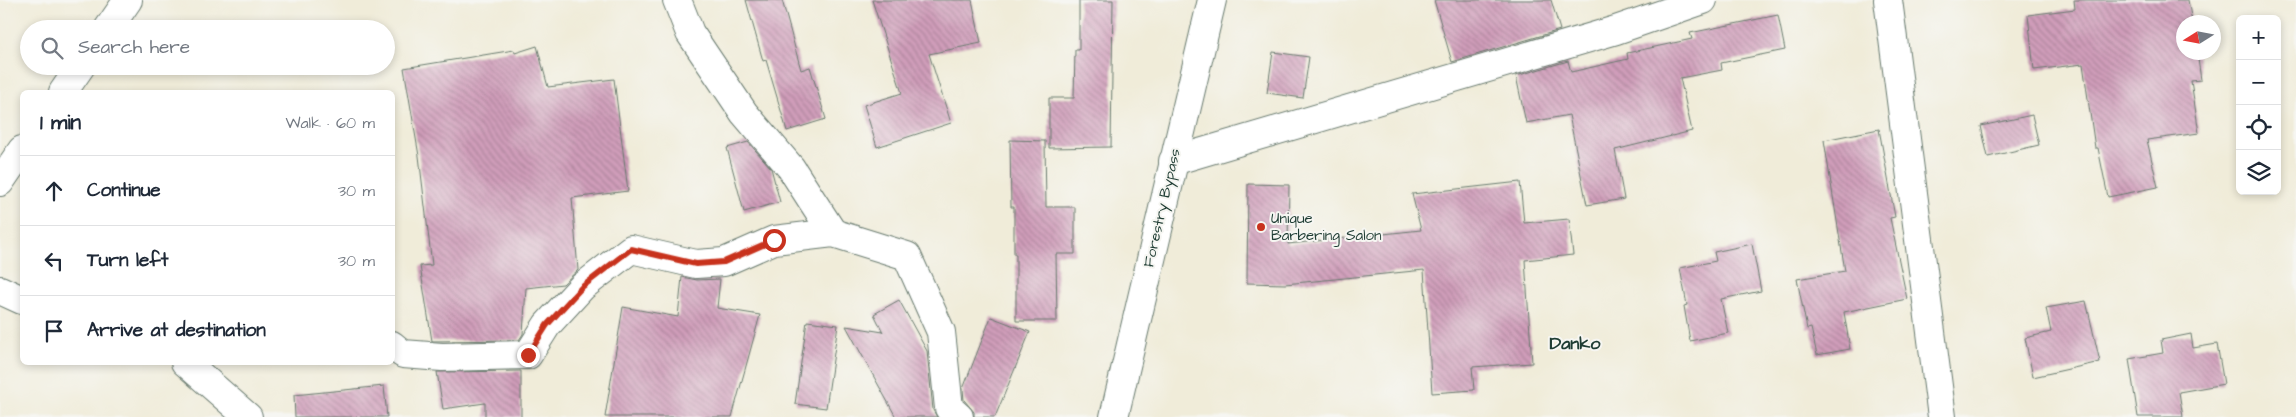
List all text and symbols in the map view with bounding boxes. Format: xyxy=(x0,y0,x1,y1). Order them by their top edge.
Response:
north arrow xyxy=(2176,15,2221,60)
map controls xyxy=(2236,15,2281,195)
button: + xyxy=(2236,15,2281,60)
search box xyxy=(20,20,395,75)
icon: search xyxy=(38,34,66,62)
text: Search here xyxy=(78,34,190,61)
button: − xyxy=(2236,60,2281,105)
button: locate xyxy=(2236,105,2281,150)
text: 1 min xyxy=(40,108,81,137)
text: Walk · 60 m xyxy=(285,112,375,134)
street label: Forestry Bypass xyxy=(1138,146,1187,270)
button: layers xyxy=(2236,150,2281,195)
icon: ahead xyxy=(40,177,68,205)
text: Continue xyxy=(87,177,161,204)
text: 30 m xyxy=(338,180,375,202)
place label: Unique Barbering Salon xyxy=(1271,208,1382,247)
marker: Unique Barbering Salon xyxy=(1255,221,1267,233)
route start xyxy=(763,229,786,252)
icon: left xyxy=(40,247,68,275)
text: Turn left xyxy=(87,247,168,274)
text: 30 m xyxy=(338,250,375,272)
icon: arrive xyxy=(40,317,68,345)
text: Arrive at destination xyxy=(87,317,266,344)
district label: Danko xyxy=(1549,331,1601,356)
route end xyxy=(517,344,540,367)

